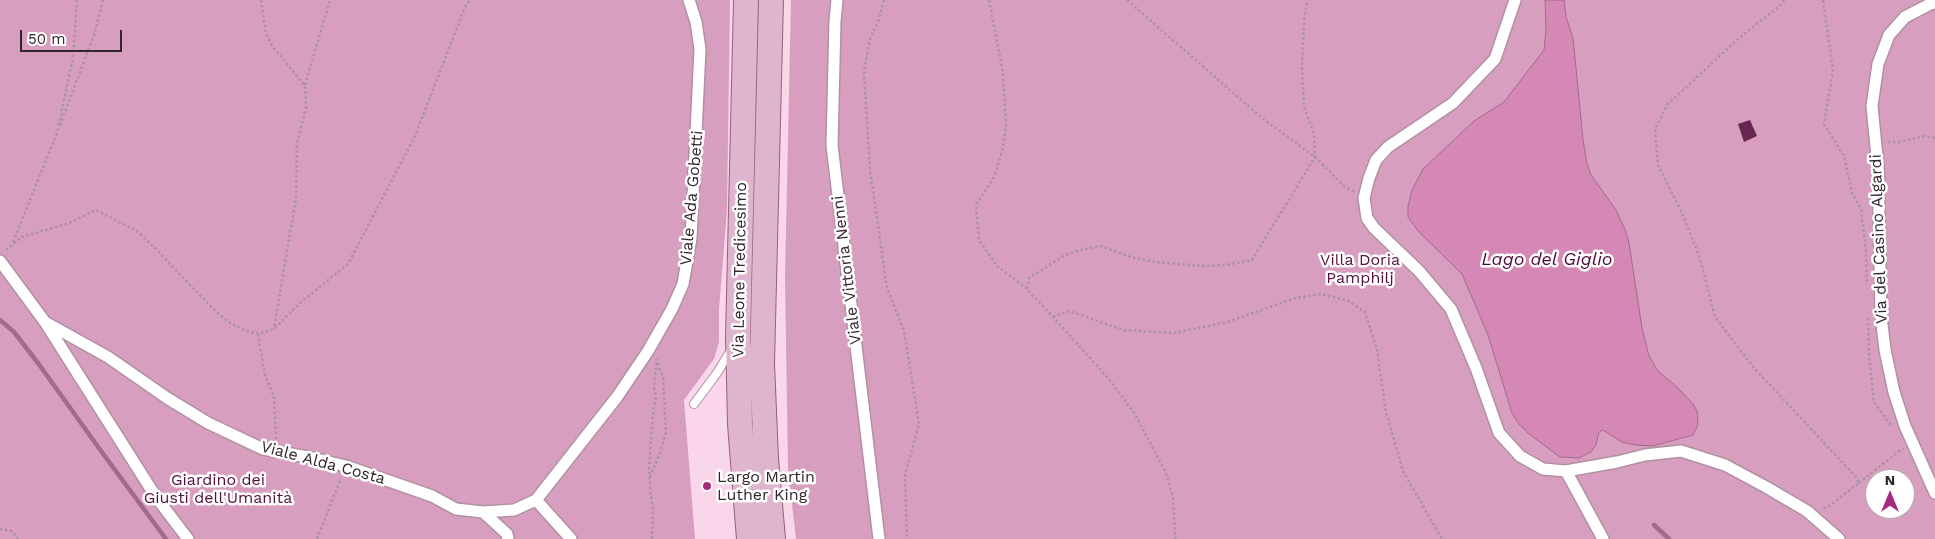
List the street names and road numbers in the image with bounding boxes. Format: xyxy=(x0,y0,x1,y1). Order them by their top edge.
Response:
street label: Viale Ada Gobetti xyxy=(677,130,707,266)
street label: Via del Casino Algardi xyxy=(1866,154,1892,324)
street label: Via Leone Tredicesimo xyxy=(729,182,751,358)
street label: Viale Vittoria Nenni xyxy=(828,194,866,346)
street label: Viale Alda Costa xyxy=(259,437,387,489)

